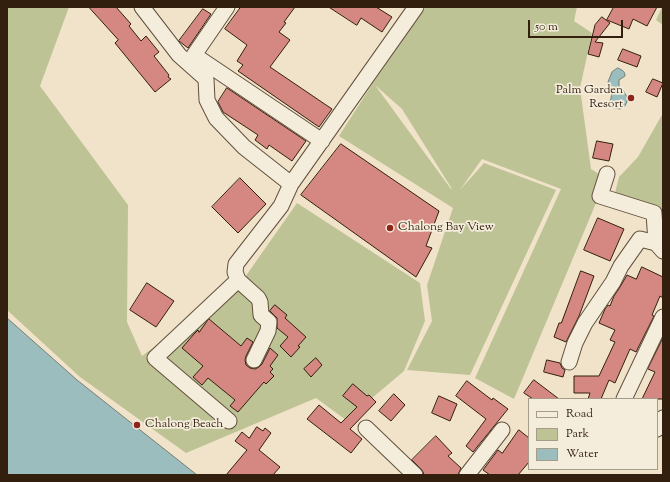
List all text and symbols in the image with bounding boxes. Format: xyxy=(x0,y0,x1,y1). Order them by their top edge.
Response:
scale bar xyxy=(530,12,625,38)
text: 50 m xyxy=(535,18,558,36)
place label: Palm Garden Resort xyxy=(556,84,623,112)
marker: Palm Garden Resort xyxy=(626,93,636,103)
place label: Chalong Bay View xyxy=(398,221,494,235)
marker: Chalong Bay View xyxy=(385,223,395,233)
legend xyxy=(528,398,658,470)
text: Road xyxy=(566,405,593,423)
place label: Chalong Beach xyxy=(145,418,223,432)
marker: Chalong Beach xyxy=(132,420,142,430)
text: Park xyxy=(566,425,589,443)
text: Water xyxy=(566,445,598,463)

